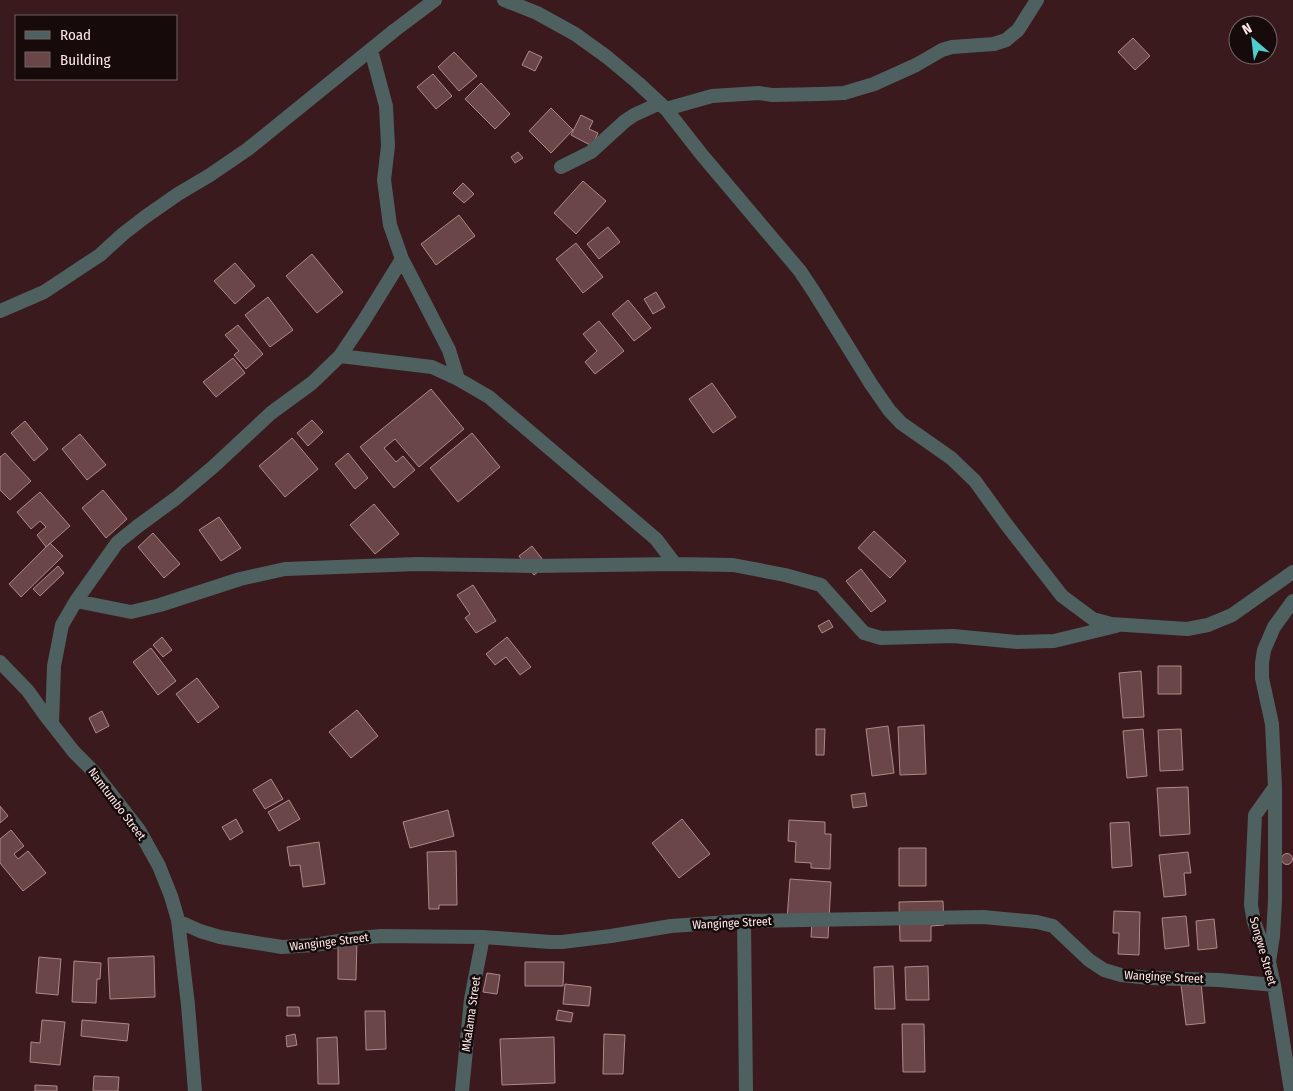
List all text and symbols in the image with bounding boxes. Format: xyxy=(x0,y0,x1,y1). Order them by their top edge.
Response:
legend xyxy=(15,15,178,80)
north arrow xyxy=(1228,15,1278,65)
text: N xyxy=(1239,19,1255,38)
text: Road xyxy=(60,26,91,44)
text: Building xyxy=(60,51,111,69)
street label: Namtumbo Street xyxy=(85,765,149,843)
street label: Wanginge Street xyxy=(692,914,772,932)
street label: Songwe Street xyxy=(1247,915,1279,987)
street label: Wanginge Street xyxy=(289,930,369,954)
street label: Wanginge Street xyxy=(1124,968,1204,986)
street label: Mkalama Street xyxy=(459,975,483,1053)

